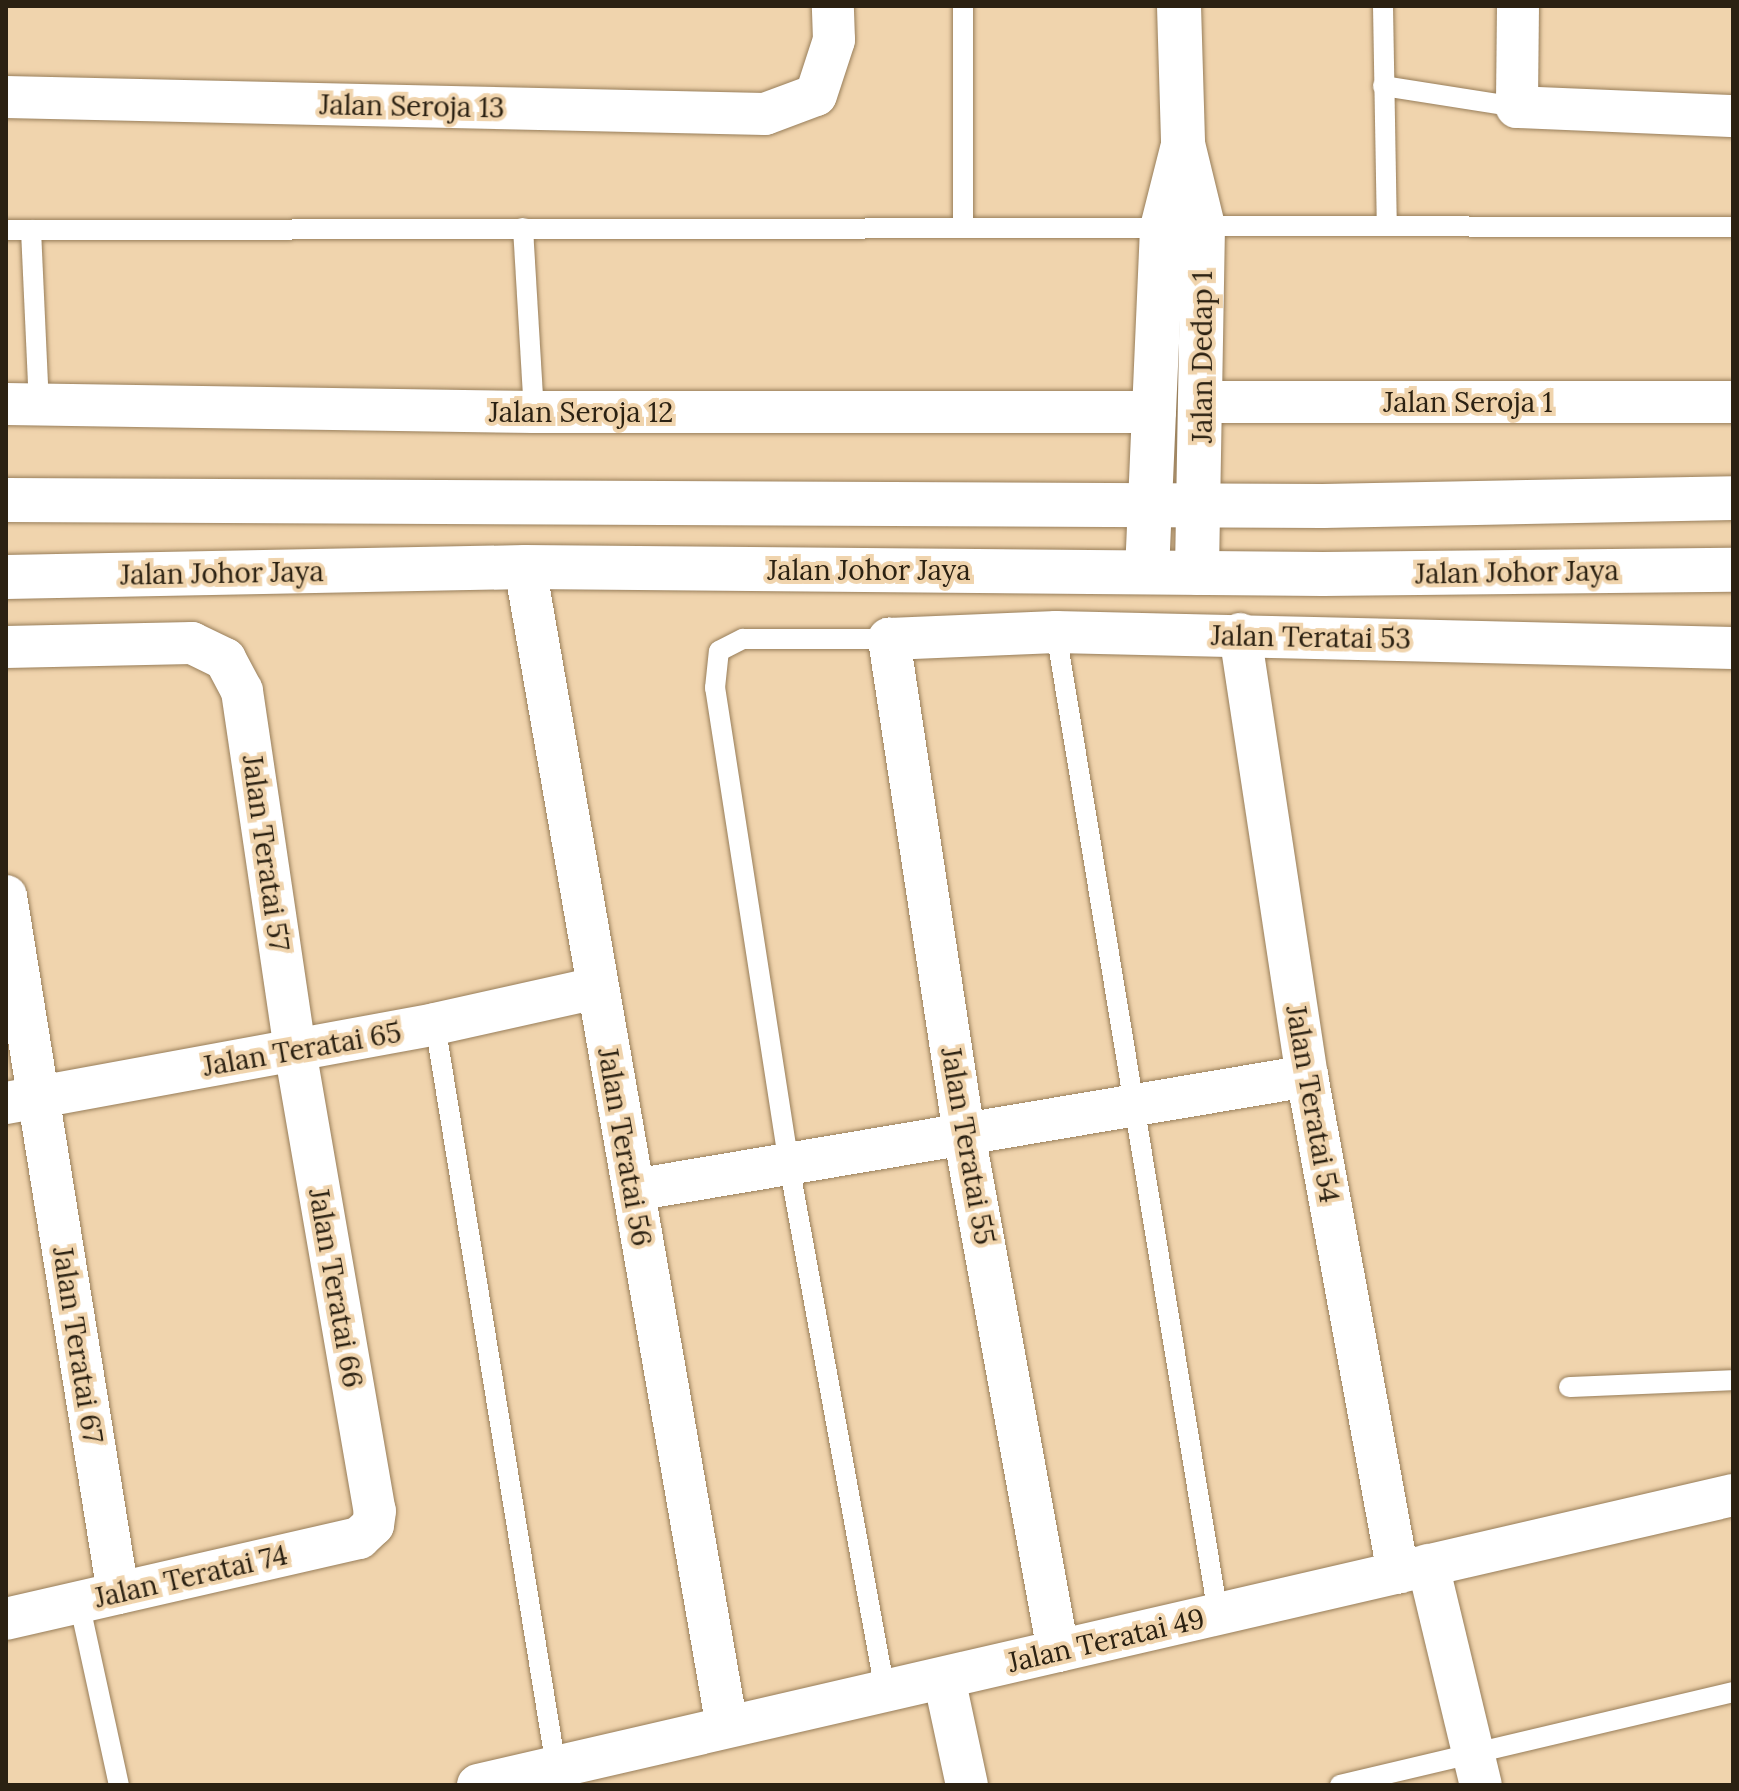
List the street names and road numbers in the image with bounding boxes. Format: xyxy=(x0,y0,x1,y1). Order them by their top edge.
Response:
street label: Jalan Seroja 13 xyxy=(319,88,505,124)
street label: Jalan Dedap 1 xyxy=(1185,271,1219,443)
street label: Jalan Seroja 1 xyxy=(1383,385,1553,419)
street label: Jalan Seroja 12 xyxy=(489,395,673,429)
street label: Jalan Johor Jaya xyxy=(767,553,971,587)
street label: Jalan Johor Jaya xyxy=(1415,553,1619,591)
street label: Jalan Johor Jaya xyxy=(120,554,324,592)
street label: Jalan Teratai 53 xyxy=(1211,618,1411,656)
street label: Jalan Teratai 57 xyxy=(236,753,296,953)
street label: Jalan Teratai 54 xyxy=(1279,1003,1347,1205)
street label: Jalan Teratai 65 xyxy=(200,1015,404,1083)
street label: Jalan Teratai 56 xyxy=(591,1045,659,1249)
street label: Jalan Teratai 55 xyxy=(934,1045,1002,1247)
street label: Jalan Teratai 66 xyxy=(302,1186,370,1390)
street label: Jalan Teratai 67 xyxy=(46,1244,110,1446)
street label: Jalan Teratai 74 xyxy=(91,1537,291,1615)
street label: Jalan Teratai 49 xyxy=(1004,1601,1208,1679)

